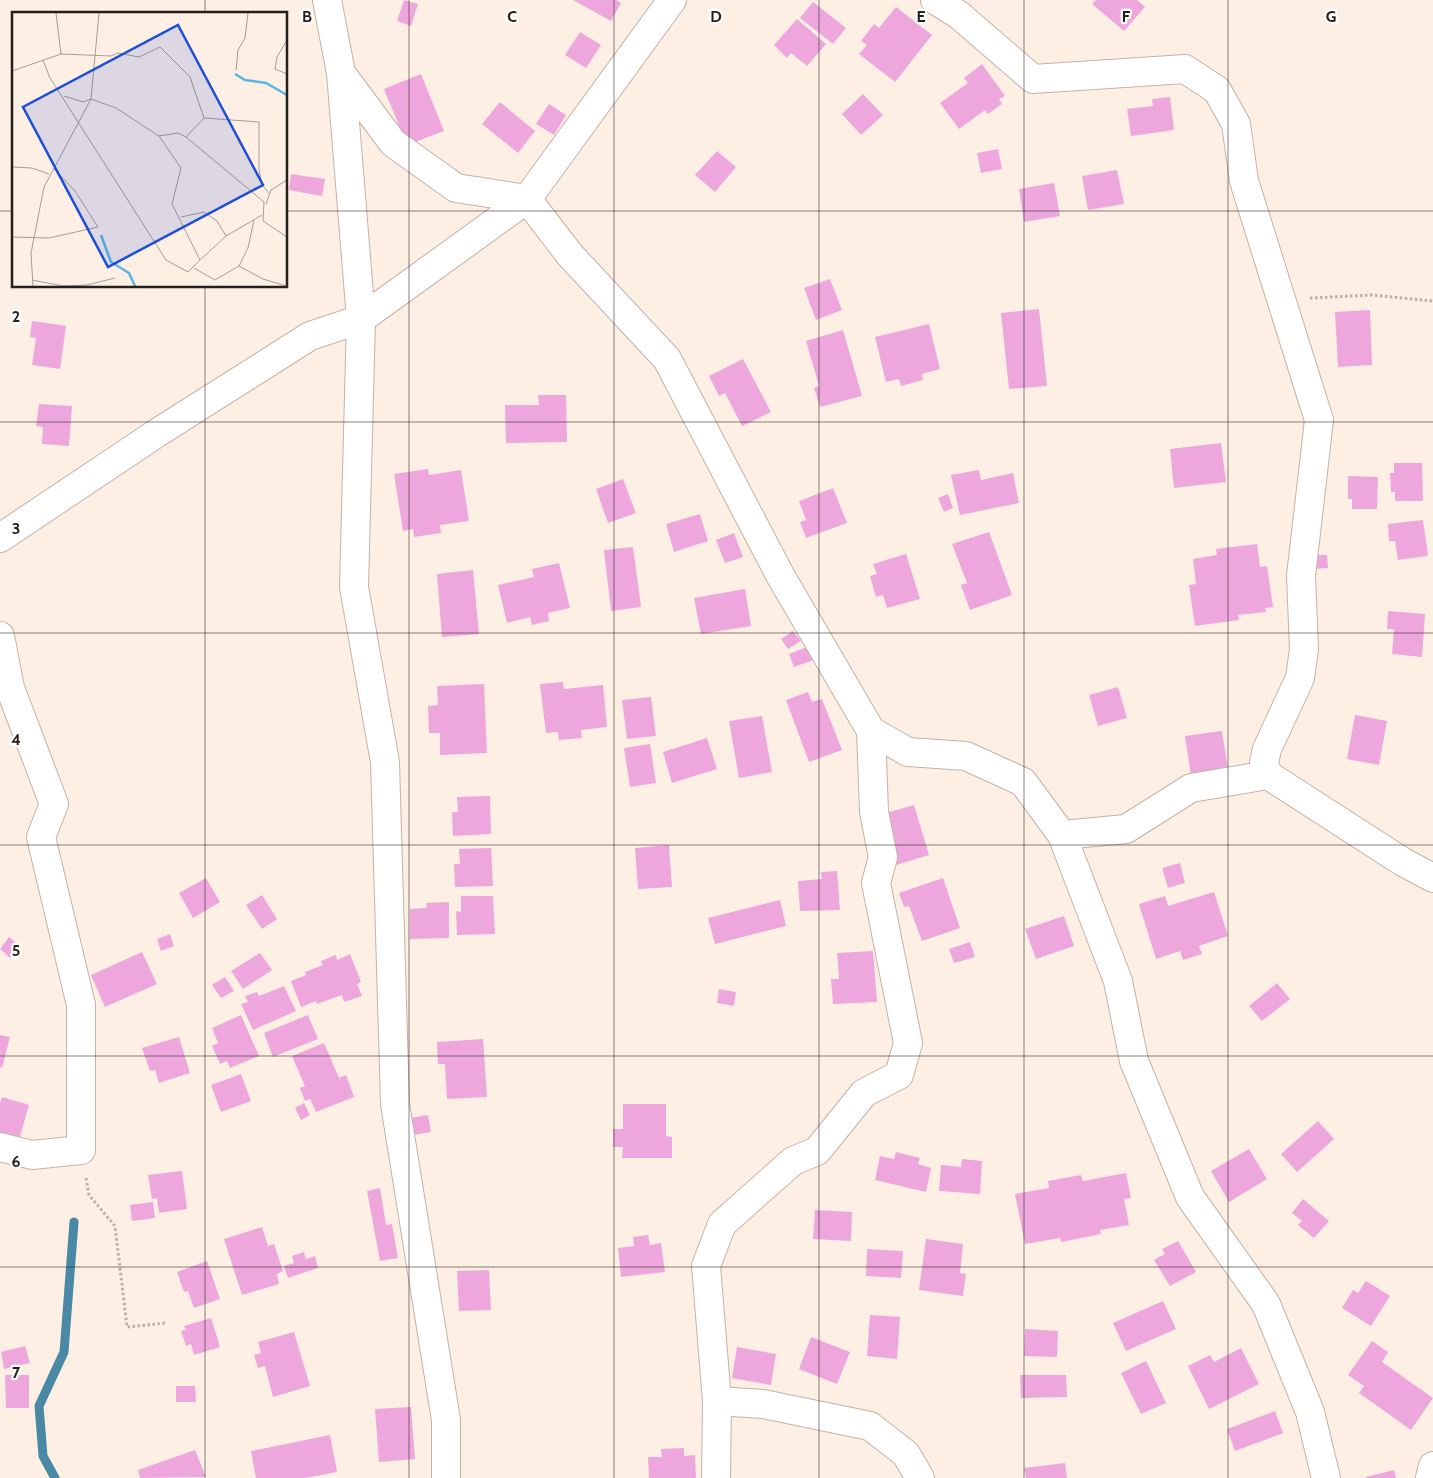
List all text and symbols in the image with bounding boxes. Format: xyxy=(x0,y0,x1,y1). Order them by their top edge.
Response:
text: B xyxy=(302,7,312,26)
text: C xyxy=(507,7,517,26)
text: D xyxy=(710,7,722,26)
text: E xyxy=(916,7,926,26)
text: F xyxy=(1122,7,1131,26)
text: G xyxy=(1326,7,1336,26)
inset map xyxy=(12,12,288,288)
text: 2 xyxy=(12,307,20,326)
text: 3 xyxy=(12,519,20,538)
text: 4 xyxy=(11,730,21,749)
text: 5 xyxy=(12,941,20,960)
text: 6 xyxy=(12,1152,21,1171)
text: 7 xyxy=(12,1363,21,1382)

